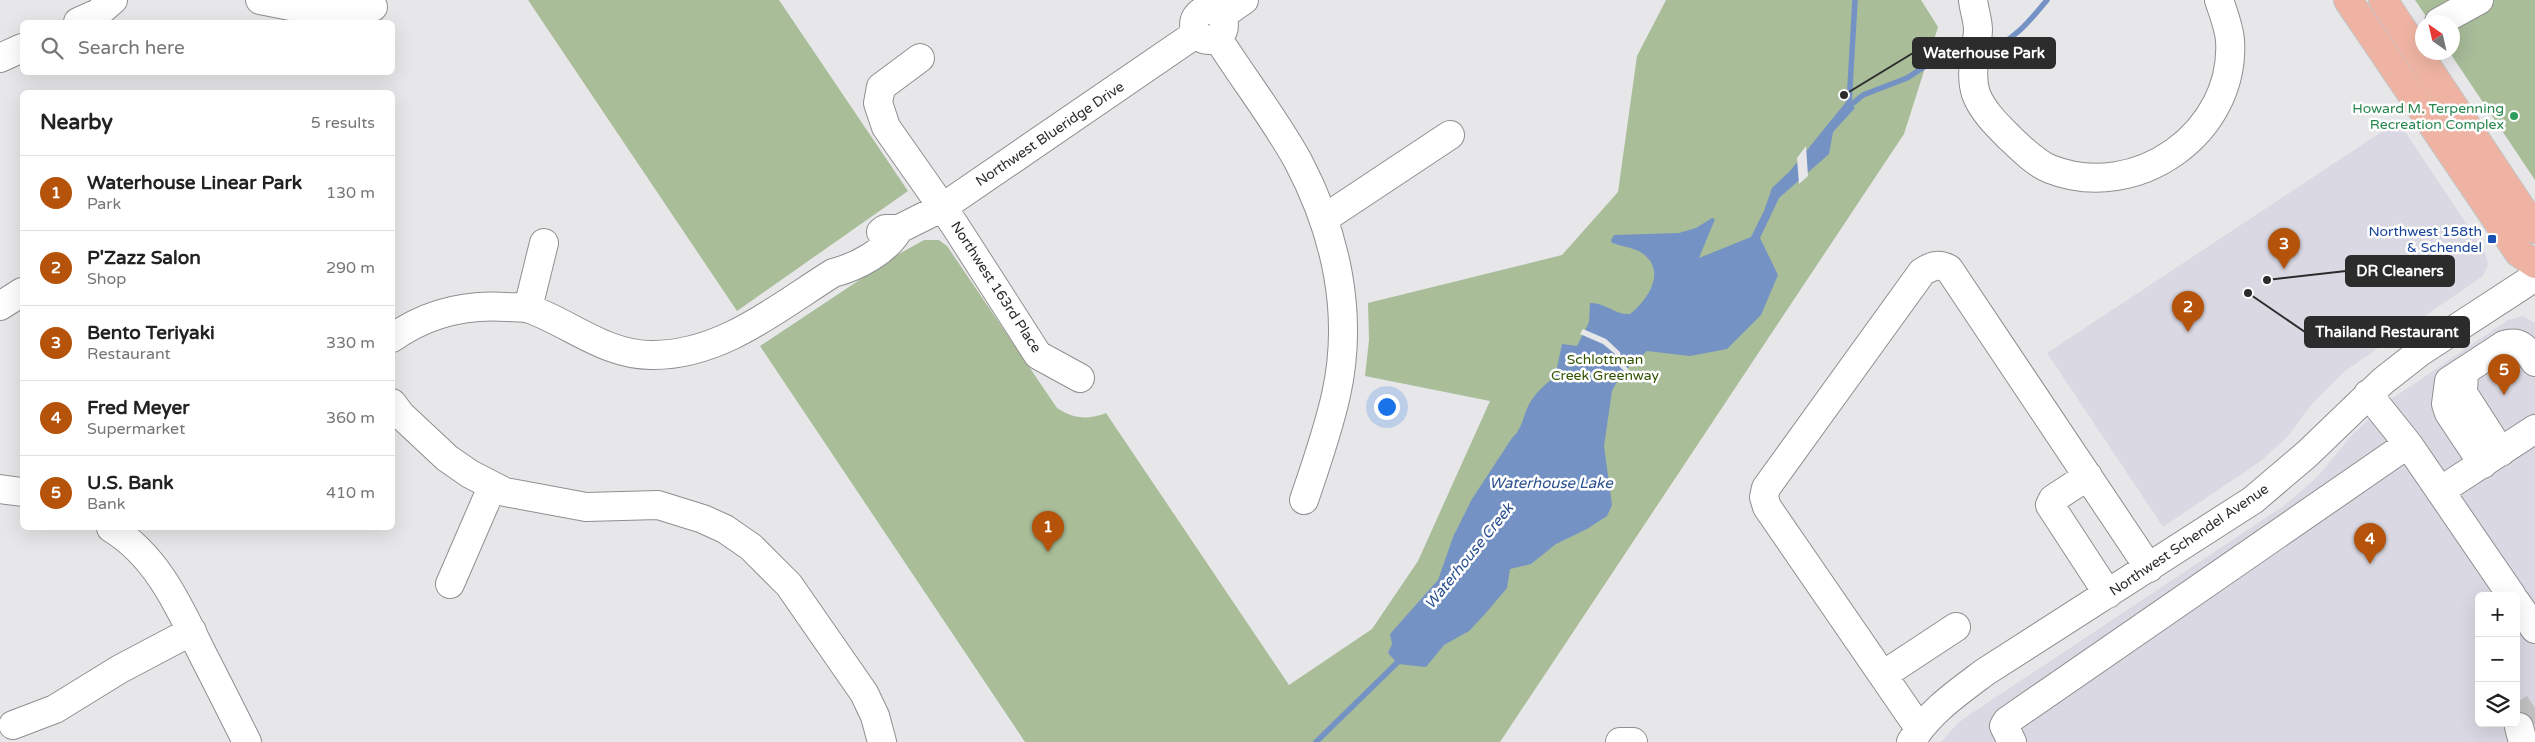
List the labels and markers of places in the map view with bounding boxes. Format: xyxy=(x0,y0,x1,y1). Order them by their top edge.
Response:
callout: Waterhouse Park xyxy=(1913,38,2055,68)
place label: Howard M. Terpenning Recreation Complex xyxy=(2352,100,2504,133)
marker: Howard M. Terpenning Recreation Complex xyxy=(2508,110,2520,122)
place label: Northwest 158th & Schendel xyxy=(2369,223,2482,256)
pin: 3 xyxy=(2268,228,2300,269)
marker: Northwest 158th & Schendel xyxy=(2486,233,2498,245)
callout: DR Cleaners xyxy=(2346,256,2454,286)
pin: 2 xyxy=(2172,291,2204,332)
callout: Thailand Restaurant xyxy=(2305,317,2469,347)
pin: 5 xyxy=(2488,354,2520,395)
pin: 1 xyxy=(1032,511,1064,552)
pin: 4 xyxy=(2354,523,2386,564)

